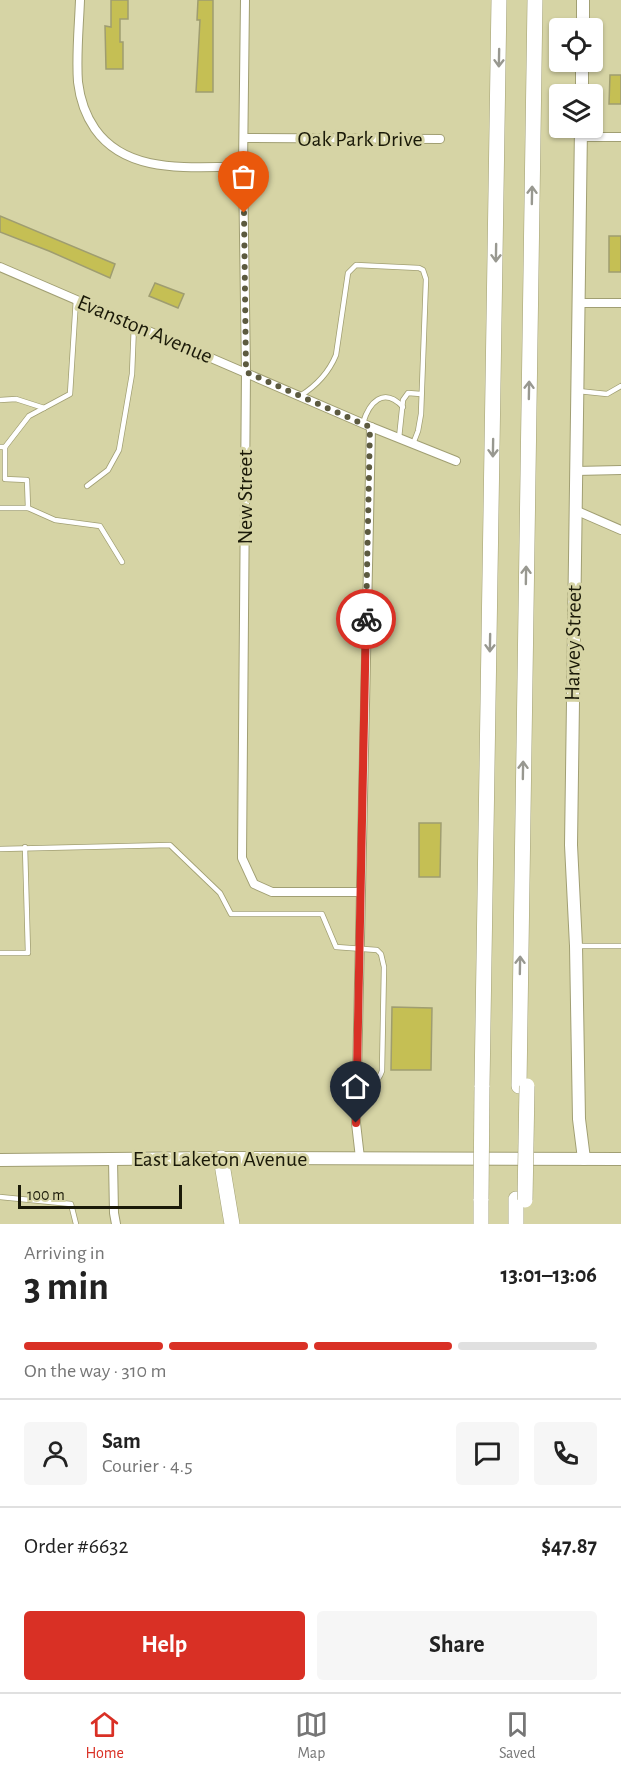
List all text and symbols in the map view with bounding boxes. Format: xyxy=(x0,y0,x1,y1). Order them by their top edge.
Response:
map controls xyxy=(549,18,603,138)
button: locate xyxy=(549,18,603,72)
one-way arrow xyxy=(493,48,505,68)
button: layers xyxy=(549,84,603,138)
street label: Oak Park Drive xyxy=(297,128,423,150)
pin xyxy=(218,151,269,213)
icon: bag xyxy=(227,160,260,193)
one-way arrow xyxy=(526,185,538,205)
one-way arrow xyxy=(490,243,502,263)
street label: Evanston Avenue xyxy=(74,291,216,367)
one-way arrow xyxy=(523,380,535,400)
one-way arrow xyxy=(488,438,499,458)
street label: New Street xyxy=(234,450,256,544)
one-way arrow xyxy=(520,565,532,585)
street label: Harvey Street xyxy=(561,585,585,701)
courier xyxy=(336,589,396,649)
icon: bike xyxy=(350,603,383,636)
one-way arrow xyxy=(484,633,496,653)
one-way arrow xyxy=(517,760,529,780)
one-way arrow xyxy=(515,955,526,975)
pin xyxy=(330,1061,381,1123)
icon: home xyxy=(339,1070,372,1103)
street label: East Laketon Avenue xyxy=(133,1148,307,1170)
scale bar xyxy=(18,1182,182,1210)
text: 100 m xyxy=(27,1187,65,1203)
text: Arriving in xyxy=(24,1243,105,1263)
text: 13:01–13:06 xyxy=(501,1264,597,1286)
text: 3 min xyxy=(24,1268,109,1307)
text: On the way · 310 m xyxy=(24,1361,166,1381)
button: person xyxy=(24,1422,87,1485)
button: chat xyxy=(456,1422,519,1485)
button: phone xyxy=(534,1422,597,1485)
text: Sam xyxy=(102,1430,141,1452)
text: Courier · 4.5 xyxy=(102,1456,193,1476)
text: Order #6632 xyxy=(24,1535,128,1557)
text: $47.87 xyxy=(541,1535,597,1557)
button: Help xyxy=(24,1611,305,1680)
button: Share xyxy=(317,1611,597,1680)
tab: Home xyxy=(85,1708,124,1763)
tab: Map xyxy=(295,1708,328,1763)
tab: Saved xyxy=(499,1708,536,1763)

